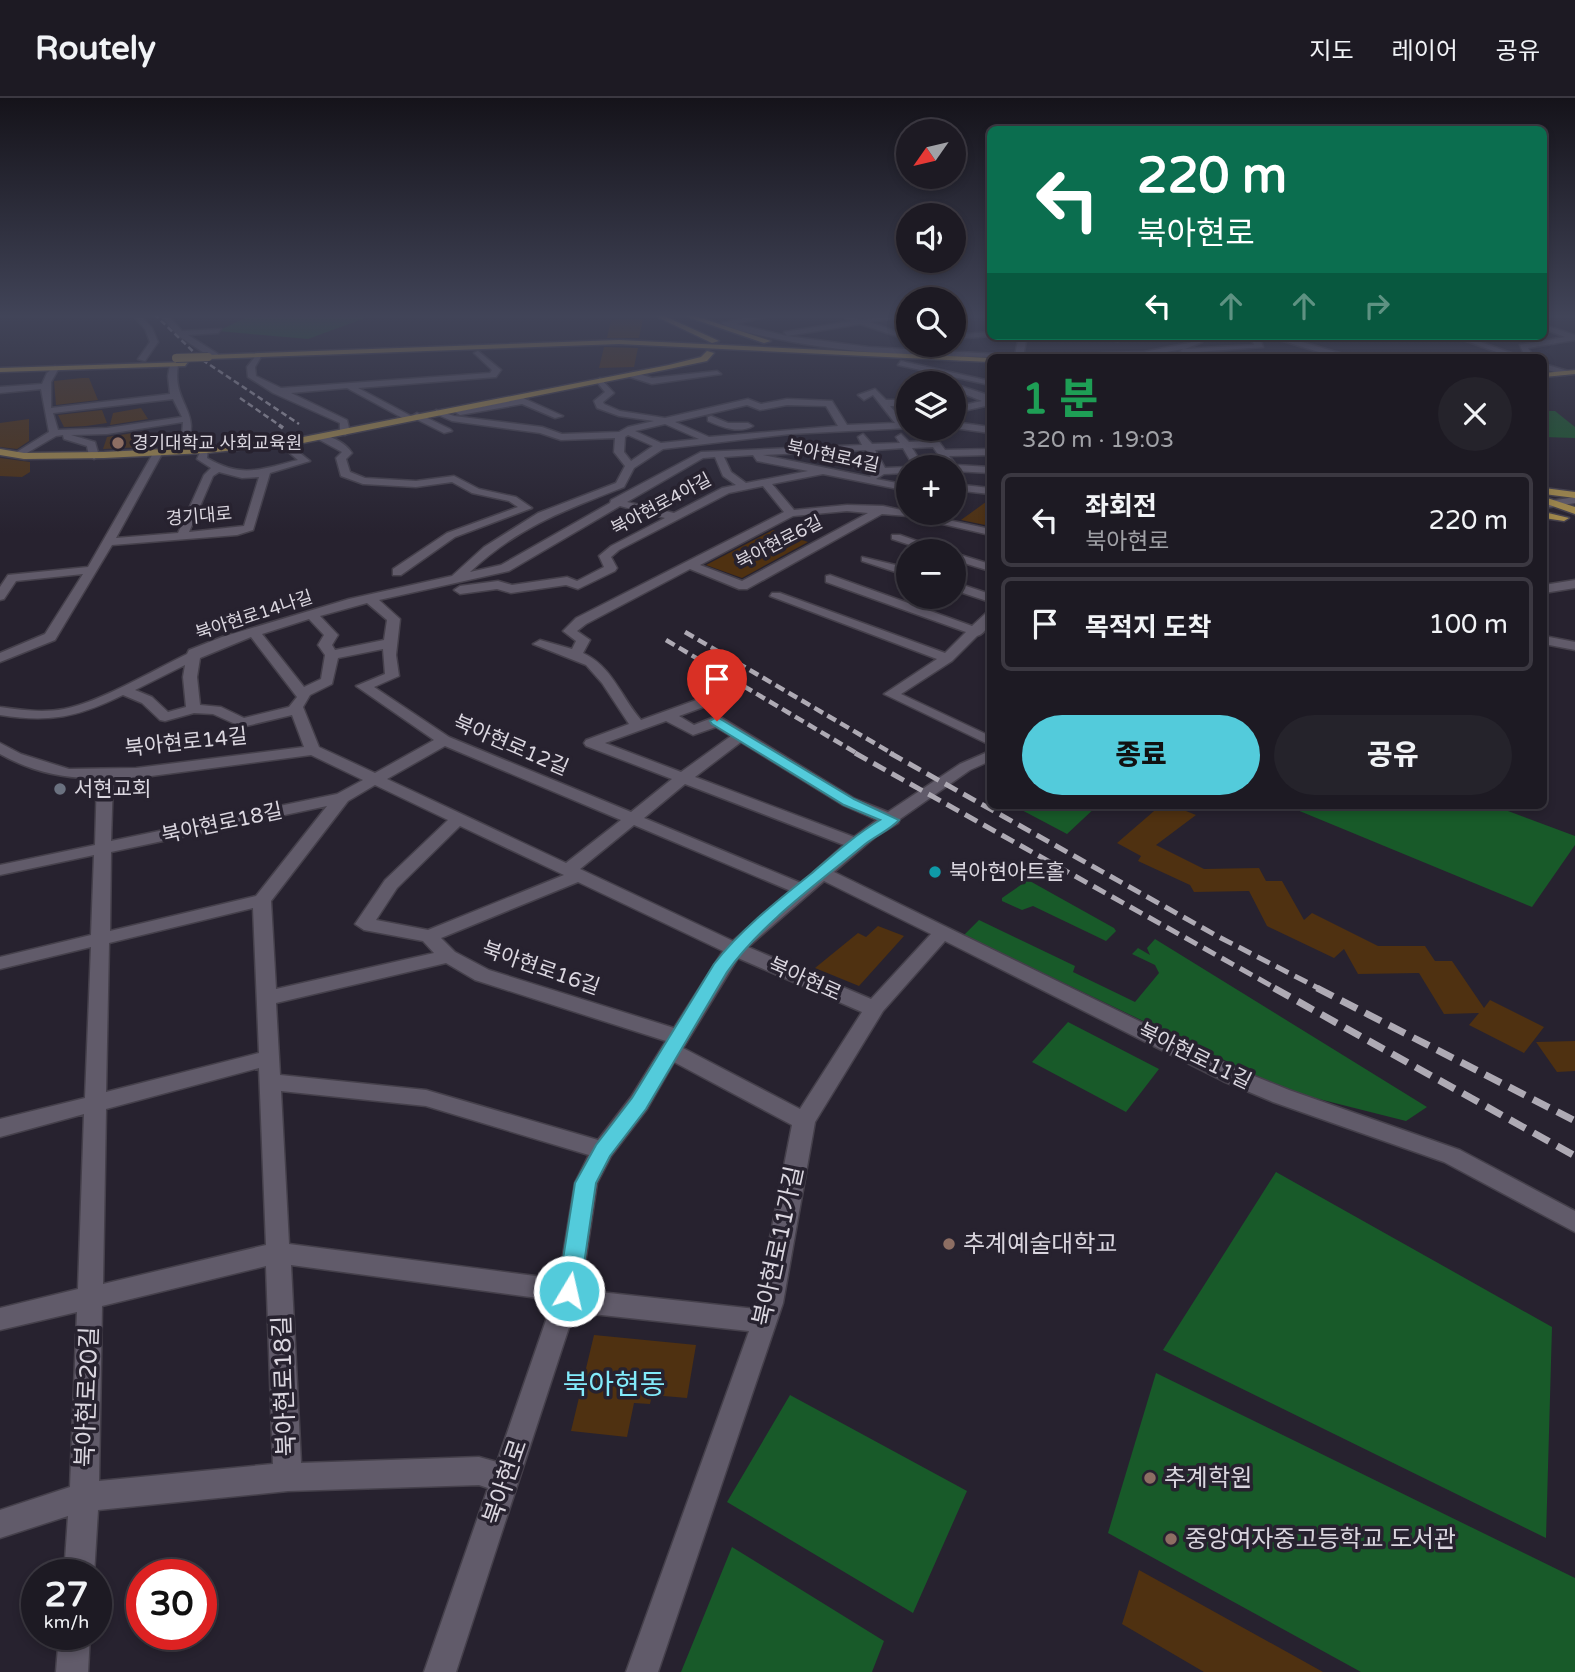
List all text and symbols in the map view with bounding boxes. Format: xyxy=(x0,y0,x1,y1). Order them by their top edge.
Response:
text: Routely xyxy=(35,29,156,68)
text: 지도 xyxy=(1309,37,1354,66)
text: 레이어 xyxy=(1392,37,1458,66)
text: 공유 xyxy=(1496,37,1540,66)
north arrow xyxy=(896,119,966,189)
map controls xyxy=(896,119,966,609)
text: 220 m xyxy=(1137,147,1287,206)
icon: left xyxy=(1022,154,1113,245)
button: sound xyxy=(896,203,966,273)
text: 북아현로 xyxy=(1137,215,1255,253)
button: search xyxy=(896,287,966,357)
icon: left xyxy=(1139,287,1177,325)
icon: ahead xyxy=(1212,287,1250,325)
icon: ahead xyxy=(1285,287,1323,325)
icon: right xyxy=(1358,287,1396,325)
button: layers xyxy=(896,371,966,441)
text: 1 분 xyxy=(1022,374,1098,425)
button: close xyxy=(1438,377,1512,451)
text: 320 m · 19:03 xyxy=(1022,426,1174,454)
place label: 경기대학교 사회교육원 xyxy=(132,432,302,454)
marker: 경기대학교 사회교육원 xyxy=(110,435,126,451)
street label: 북아현로4길 xyxy=(785,435,881,477)
button: + xyxy=(896,455,966,525)
street label: 북아현로4아길 xyxy=(607,468,715,540)
text: 좌회전 xyxy=(1085,491,1157,522)
icon: left xyxy=(1026,501,1064,539)
street label: 경기대로 xyxy=(165,502,233,530)
text: 220 m xyxy=(1428,505,1508,536)
street label: 북아현로6길 xyxy=(732,511,826,573)
text: 북아현로 xyxy=(1085,528,1170,556)
button: − xyxy=(896,539,966,609)
street label: 북아현로14나길 xyxy=(193,586,315,644)
icon: arrive xyxy=(1026,605,1064,643)
text: 100 m xyxy=(1428,609,1508,640)
text: 목적지 도착 xyxy=(1085,612,1211,643)
pin xyxy=(687,649,747,721)
icon: arrive xyxy=(698,660,736,698)
street label: 북아현로12길 xyxy=(449,710,572,781)
button: 종료 xyxy=(1022,715,1260,795)
button: 공유 xyxy=(1274,715,1512,795)
street label: 북아현로14길 xyxy=(124,724,249,761)
place label: 서현교회 xyxy=(74,777,151,802)
marker: 서현교회 xyxy=(52,781,68,797)
street label: 북아현로18길 xyxy=(159,798,285,849)
place label: 북아현아트홀 xyxy=(949,860,1065,885)
marker: 북아현아트홀 xyxy=(927,864,943,880)
street label: 북아현로16길 xyxy=(479,937,603,1000)
street label: 북아현로 xyxy=(764,952,845,1007)
street label: 북아현로11길 xyxy=(1134,1018,1256,1095)
street label: 북아현로11가길 xyxy=(747,1164,810,1329)
place label: 추계예술대학교 xyxy=(963,1230,1118,1259)
marker: 추계예술대학교 xyxy=(941,1236,957,1252)
position arrow xyxy=(532,1254,606,1328)
street label: 북아현로18길 xyxy=(268,1315,301,1457)
street label: 북아현로20길 xyxy=(71,1326,104,1468)
district label: 북아현동 xyxy=(562,1368,666,1402)
street label: 북아현로 xyxy=(477,1436,534,1529)
place label: 추계학원 xyxy=(1164,1464,1252,1493)
marker: 추계학원 xyxy=(1142,1470,1158,1486)
place label: 중앙여자중고등학교 도서관 xyxy=(1185,1525,1456,1554)
marker: 중앙여자중고등학교 도서관 xyxy=(1163,1531,1179,1547)
speed limit sign: 30 xyxy=(126,1559,217,1650)
text: 27 xyxy=(45,1574,88,1616)
text: km/h xyxy=(44,1611,89,1633)

